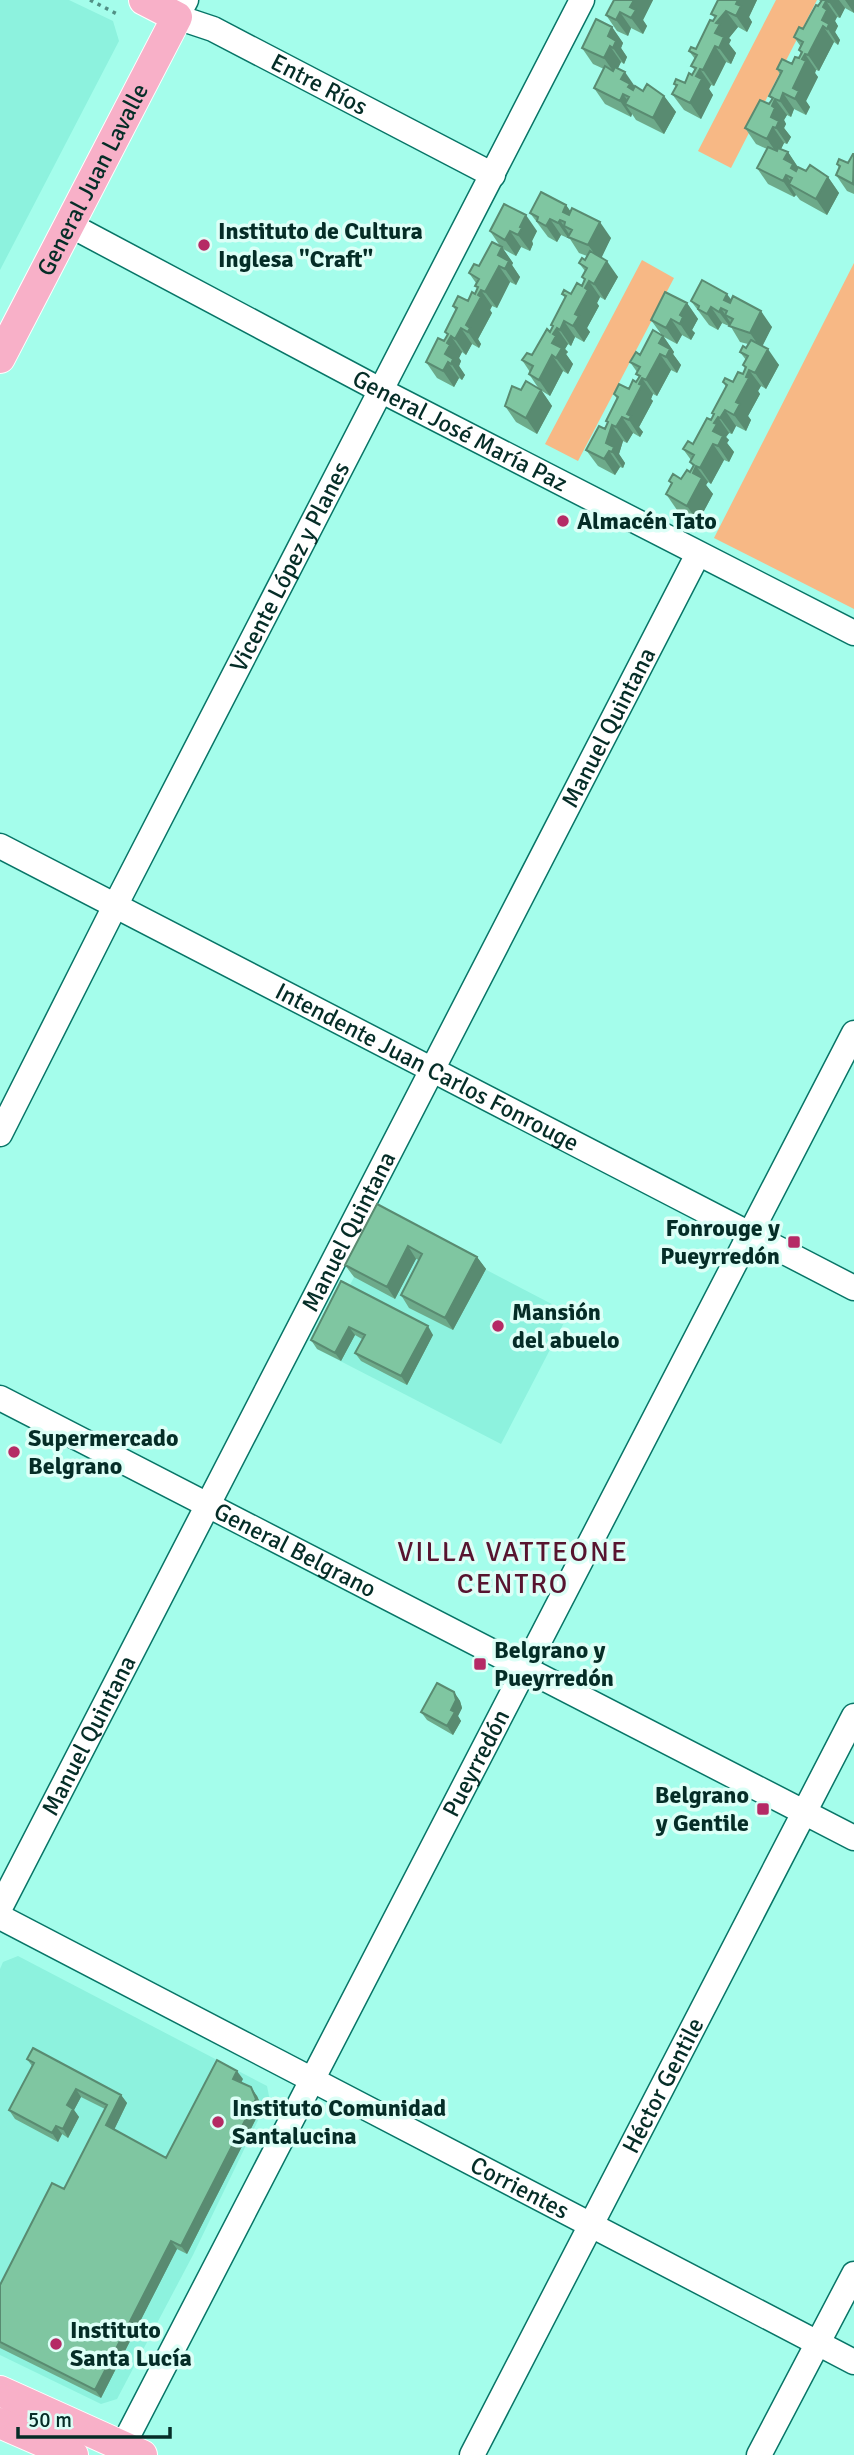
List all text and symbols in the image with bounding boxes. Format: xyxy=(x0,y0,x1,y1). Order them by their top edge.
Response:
street label: Entre Ríos xyxy=(266,47,373,122)
street label: General Juan Lavalle xyxy=(30,78,155,281)
place label: Instituto de Cultura Inglesa "Craft" xyxy=(218,216,423,274)
marker: Instituto de Cultura Inglesa "Craft" xyxy=(196,237,212,253)
street label: General José María Paz xyxy=(347,363,572,499)
street label: Vicente López y Planes xyxy=(223,457,356,677)
place label: Almacén Tato xyxy=(577,506,717,536)
marker: Almacén Tato xyxy=(555,513,571,529)
street label: Manuel Quintana xyxy=(555,642,662,813)
street label: Intendente Juan Carlos Fonrouge xyxy=(270,976,584,1158)
street label: Manuel Quintana xyxy=(295,1146,402,1317)
place label: Fonrouge y Pueyrredón xyxy=(660,1213,780,1271)
marker: Fonrouge y Pueyrredón xyxy=(786,1234,802,1250)
place label: Mansión del abuelo xyxy=(512,1297,620,1355)
marker: Mansión del abuelo xyxy=(490,1318,506,1334)
place label: Supermercado Belgrano xyxy=(28,1423,178,1481)
marker: Supermercado Belgrano xyxy=(6,1444,22,1460)
street label: General Belgrano xyxy=(209,1496,381,1604)
district label: VILLA VATTEONE CENTRO xyxy=(397,1535,629,1601)
place label: Belgrano y Pueyrredón xyxy=(494,1635,614,1693)
street label: Manuel Quintana xyxy=(35,1650,143,1821)
marker: Belgrano y Pueyrredón xyxy=(472,1656,488,1672)
street label: Pueyrredón xyxy=(436,1704,516,1822)
place label: Belgrano y Gentile xyxy=(655,1780,749,1838)
marker: Belgrano y Gentile xyxy=(755,1801,771,1817)
street label: Héctor Gentile xyxy=(616,2012,711,2158)
place label: Instituto Comunidad Santalucina xyxy=(232,2093,446,2151)
marker: Instituto Comunidad Santalucina xyxy=(210,2114,226,2130)
street label: Corrientes xyxy=(465,2150,574,2226)
place label: Instituto Santa Lucía xyxy=(70,2315,192,2373)
marker: Instituto Santa Lucía xyxy=(48,2336,64,2352)
scale bar xyxy=(18,2396,170,2440)
text: 50 m xyxy=(28,2407,72,2433)

